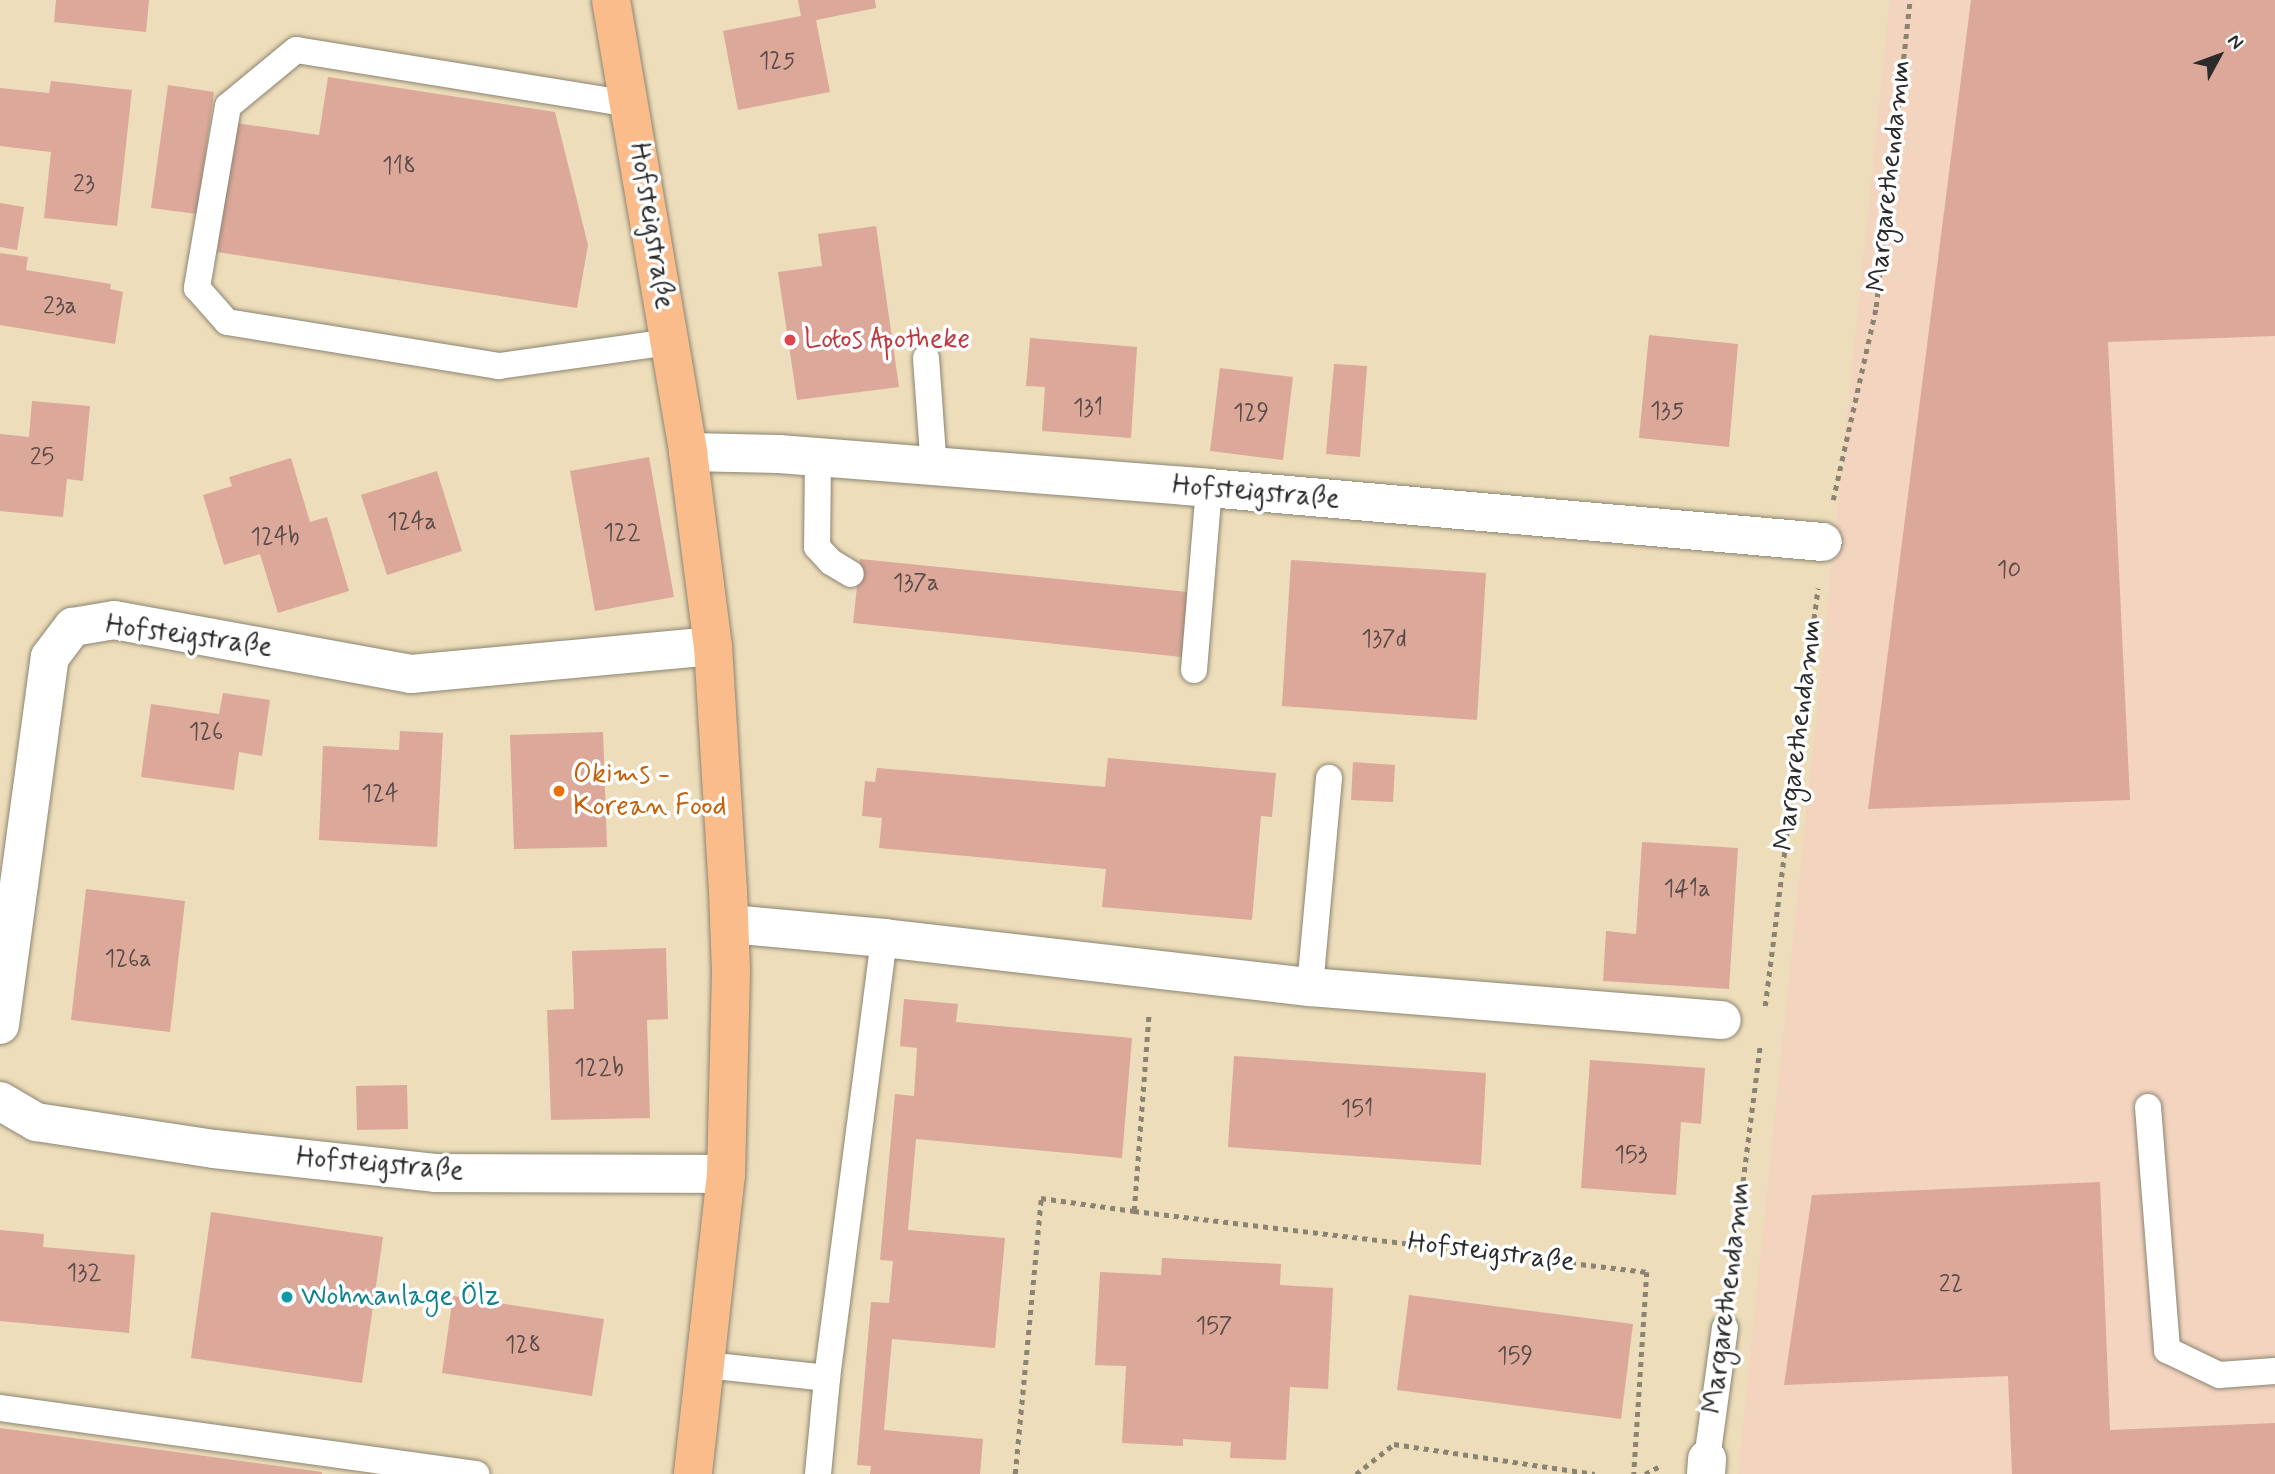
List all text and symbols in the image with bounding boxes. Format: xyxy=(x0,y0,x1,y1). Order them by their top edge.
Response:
north arrow xyxy=(2184,21,2254,91)
text: N xyxy=(2222,29,2249,55)
house number: 125 xyxy=(759,48,795,76)
street label: Margarethendamm xyxy=(1861,58,1919,294)
street label: Hofsteigstraße xyxy=(621,140,681,312)
house number: 118 xyxy=(382,153,416,181)
house number: 23 xyxy=(73,171,95,199)
house number: 23a xyxy=(43,293,77,321)
place label: Lotos Apotheke xyxy=(804,323,970,357)
marker: Lotos Apotheke xyxy=(782,332,798,348)
house number: 131 xyxy=(1073,395,1103,423)
house number: 135 xyxy=(1650,398,1684,426)
house number: 129 xyxy=(1233,400,1269,428)
house number: 25 xyxy=(30,444,54,472)
street label: Hofsteigstraße xyxy=(1171,469,1341,517)
house number: 124a xyxy=(387,509,437,537)
house number: 122 xyxy=(603,520,641,548)
house number: 124b xyxy=(250,524,300,552)
house number: 10 xyxy=(1997,557,2021,585)
house number: 137a xyxy=(893,570,939,598)
street label: Hofsteigstraße xyxy=(103,609,275,665)
street label: Margarethendamm xyxy=(1768,617,1830,853)
house number: 137d xyxy=(1361,626,1407,654)
house number: 126 xyxy=(189,719,223,747)
place label: Okims - Korean Food xyxy=(573,758,727,824)
house number: 124 xyxy=(361,781,399,809)
marker: Okims - Korean Food xyxy=(551,783,567,799)
house number: 141a xyxy=(1664,876,1710,904)
house number: 126a xyxy=(104,946,152,974)
house number: 122b xyxy=(574,1055,624,1083)
house number: 151 xyxy=(1341,1096,1373,1124)
street label: Hofsteigstraße xyxy=(295,1141,465,1189)
house number: 153 xyxy=(1614,1142,1648,1170)
street label: Margarethendamm xyxy=(1697,1180,1759,1416)
street label: Hofsteigstraße xyxy=(1406,1226,1576,1280)
house number: 132 xyxy=(66,1260,102,1288)
house number: 22 xyxy=(1939,1271,1963,1299)
place label: Wohnanlage Ölz xyxy=(301,1280,500,1314)
marker: Wohnanlage Ölz xyxy=(279,1289,295,1305)
house number: 157 xyxy=(1196,1313,1232,1341)
house number: 128 xyxy=(505,1332,541,1360)
house number: 159 xyxy=(1497,1343,1533,1371)

